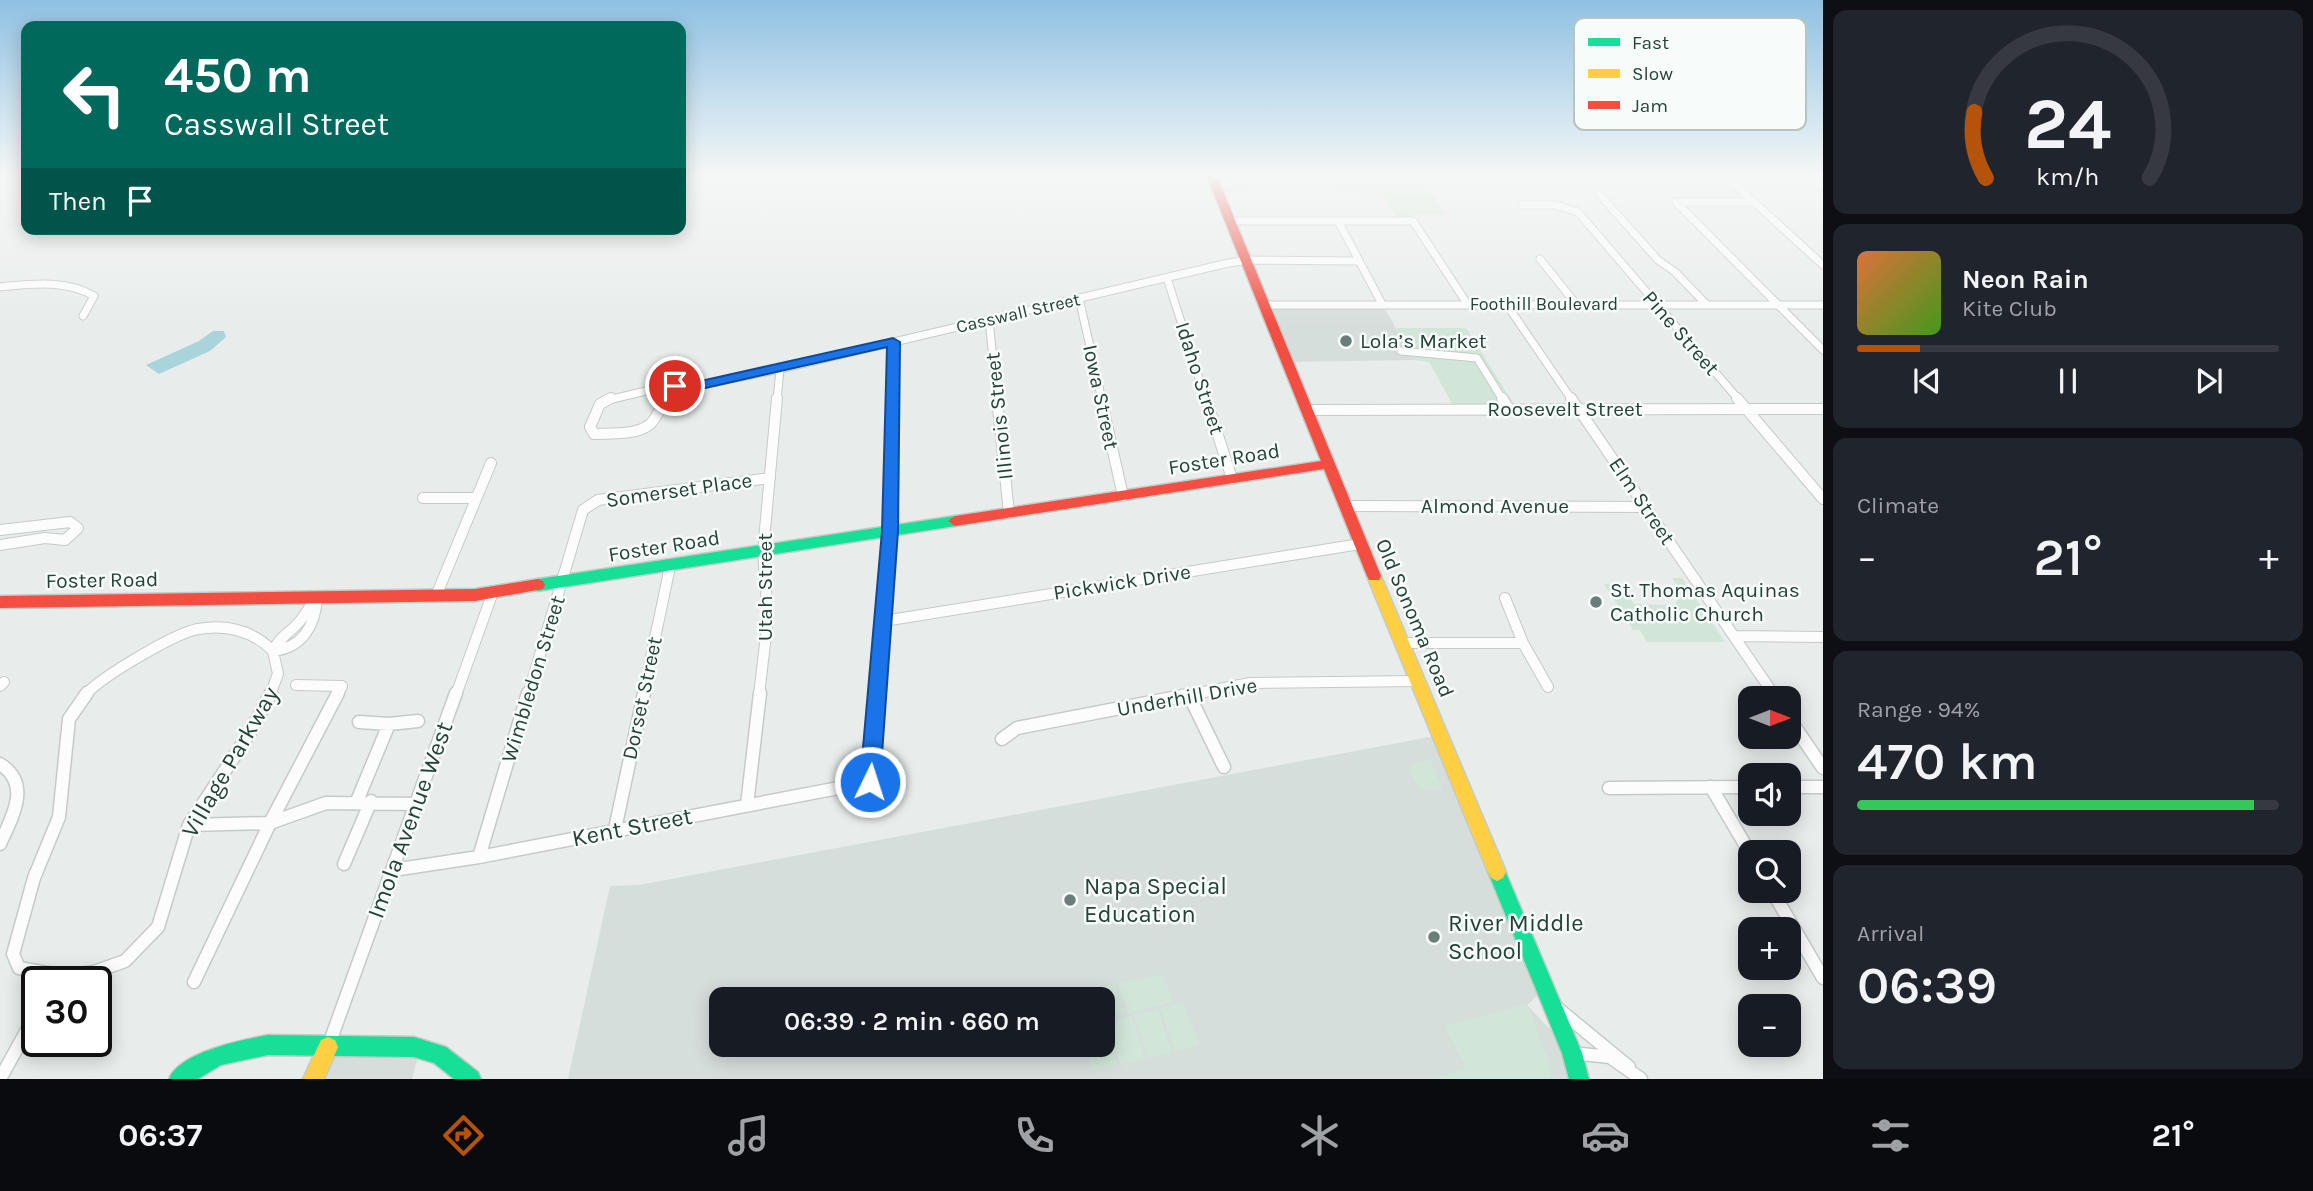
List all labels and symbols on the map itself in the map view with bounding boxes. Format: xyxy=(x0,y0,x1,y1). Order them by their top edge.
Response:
legend xyxy=(1574,18,1806,130)
text: Fast xyxy=(1632,32,1669,54)
text: Slow xyxy=(1632,63,1673,85)
text: Jam xyxy=(1632,95,1668,117)
street label: Pine Street xyxy=(1638,286,1724,380)
street label: Casswall Street xyxy=(954,288,1082,338)
street label: Foothill Boulevard xyxy=(1470,293,1618,315)
street label: Idaho Street xyxy=(1171,319,1229,437)
place label: Lola’s Market xyxy=(1360,329,1487,353)
marker: Lola’s Market xyxy=(1338,333,1354,349)
street label: Iowa Street xyxy=(1078,342,1124,452)
street label: Illinois Street xyxy=(980,351,1018,481)
pin xyxy=(645,356,705,416)
street label: Roosevelt Street xyxy=(1487,397,1643,421)
street label: Foster Road xyxy=(1167,438,1281,480)
street label: Elm Street xyxy=(1604,453,1680,549)
street label: Somerset Place xyxy=(604,468,754,512)
street label: Almond Avenue xyxy=(1421,494,1569,518)
street label: Foster Road xyxy=(607,525,721,567)
street label: Utah Street xyxy=(753,533,777,641)
street label: Old Sonoma Road xyxy=(1371,535,1459,701)
street label: Pickwick Drive xyxy=(1052,559,1192,605)
street label: Foster Road xyxy=(46,567,158,593)
place label: St. Thomas Aquinas Catholic Church xyxy=(1610,578,1800,626)
street label: Wimbledon Street xyxy=(496,593,570,765)
marker: St. Thomas Aquinas Catholic Church xyxy=(1588,594,1604,610)
street label: Dorset Street xyxy=(617,634,667,762)
street label: Underhill Drive xyxy=(1115,673,1259,721)
street label: Village Parkway xyxy=(176,682,284,842)
north arrow xyxy=(1738,686,1801,749)
street label: Imola Avenue West xyxy=(361,718,459,922)
position arrow xyxy=(833,745,907,819)
street label: Kent Street xyxy=(569,802,695,852)
place label: Napa Special Education xyxy=(1084,872,1227,928)
marker: Napa Special Education xyxy=(1062,892,1078,908)
place label: River Middle School xyxy=(1448,909,1584,965)
marker: River Middle School xyxy=(1426,929,1442,945)
speed limit sign: 30 xyxy=(21,966,112,1057)

